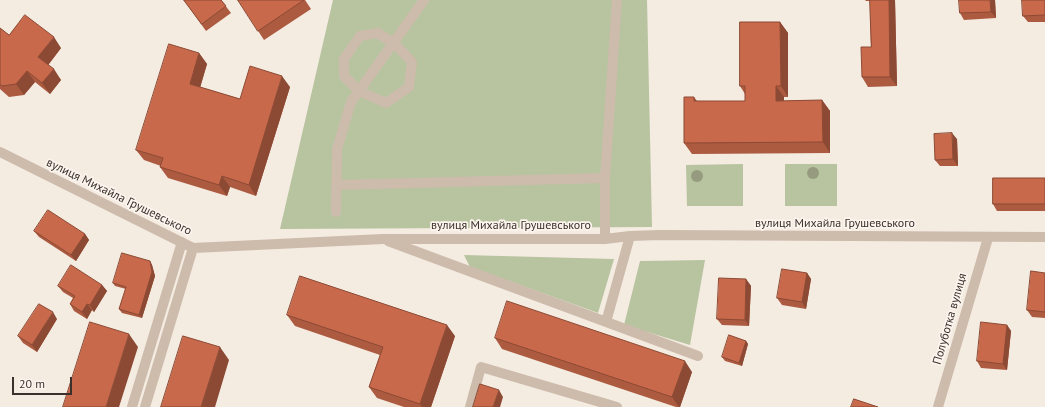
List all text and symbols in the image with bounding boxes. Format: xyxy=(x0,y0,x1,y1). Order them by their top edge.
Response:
street label: вулиця Михайла Грушевського xyxy=(44,155,194,239)
street label: вулиця Михайла Грушевського xyxy=(755,217,915,231)
street label: вулиця Михайла Грушевського xyxy=(431,219,591,233)
street label: Полуботка вулиця xyxy=(930,272,970,366)
scale bar xyxy=(14,369,74,395)
text: 20 m xyxy=(19,376,45,391)

